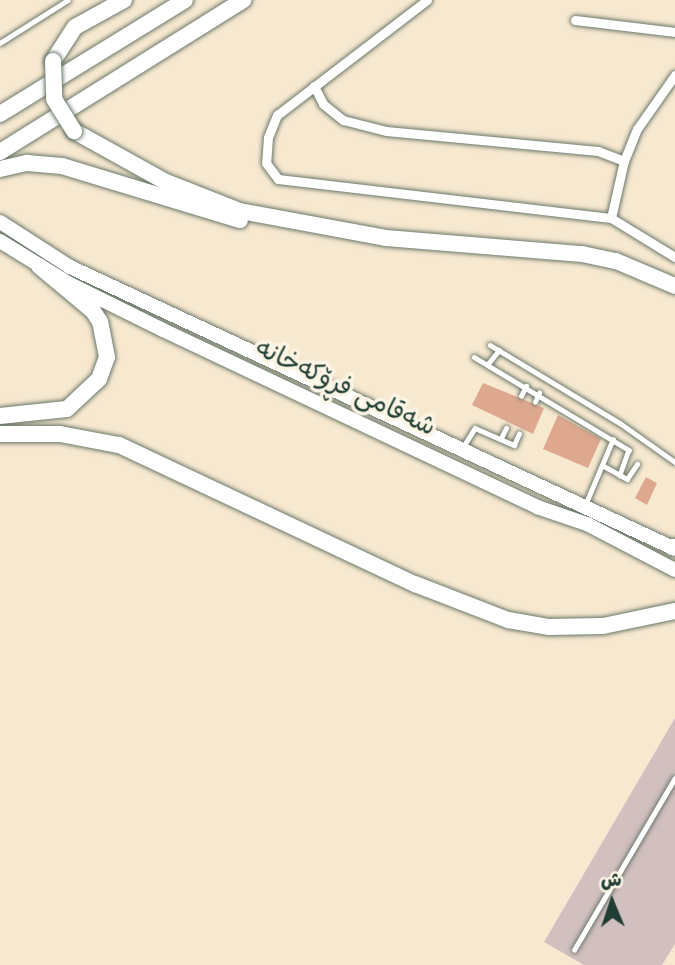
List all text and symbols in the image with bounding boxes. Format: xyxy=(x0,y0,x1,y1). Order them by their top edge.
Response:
street label: شەقامی فڕۆکەخانە xyxy=(250,334,440,444)
north arrow xyxy=(577,867,647,937)
text: ش xyxy=(600,868,622,893)

